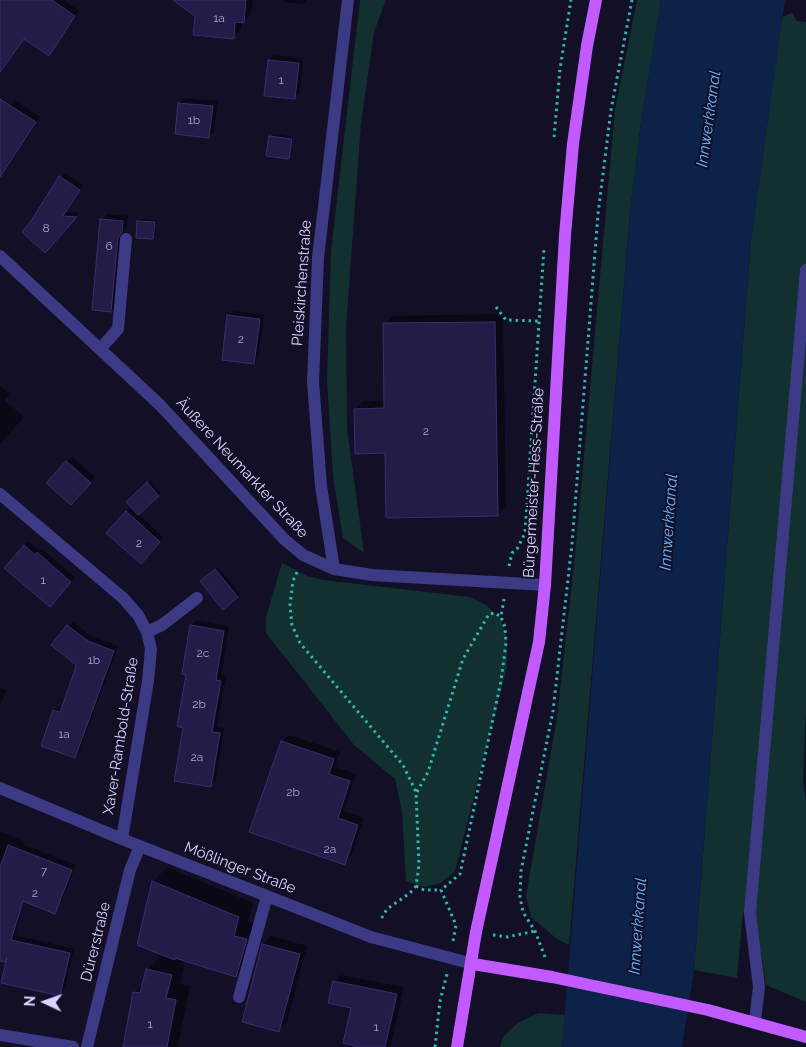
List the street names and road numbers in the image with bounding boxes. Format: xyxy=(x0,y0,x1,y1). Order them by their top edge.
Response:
street label: Pleiskirchenstraße xyxy=(289,219,315,347)
street label: Bürgermeister-Hess-Straße xyxy=(520,388,548,578)
street label: Äußere Neumarkter Straße xyxy=(172,394,312,542)
street label: Xaver-Rambold-Straße xyxy=(100,656,142,816)
street label: Mößlinger Straße xyxy=(182,838,298,898)
street label: Dürerstraße xyxy=(77,900,115,984)

